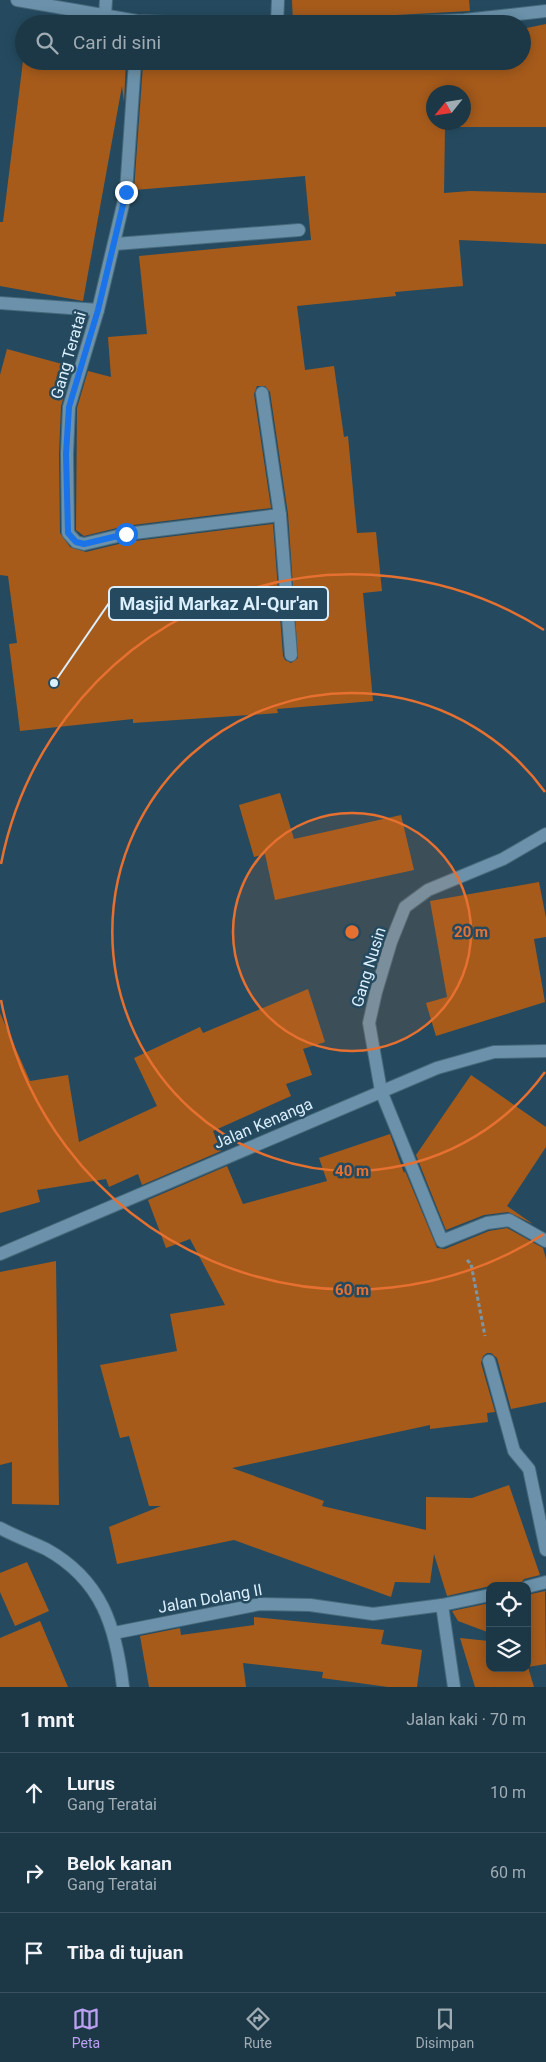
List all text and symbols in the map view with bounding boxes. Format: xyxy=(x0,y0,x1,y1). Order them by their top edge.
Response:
search box xyxy=(15,15,531,70)
icon: search xyxy=(33,29,61,57)
text: Cari di sini xyxy=(73,31,161,54)
north arrow xyxy=(426,85,471,130)
route end xyxy=(115,181,138,204)
street label: Gang Teratai xyxy=(47,309,90,401)
route start xyxy=(115,523,138,546)
callout: Masjid Markaz Al-Qur'an xyxy=(109,587,328,620)
text: Masjid Markaz Al-Qur'an xyxy=(120,593,318,614)
centre of rings xyxy=(343,923,361,941)
text: 20 m xyxy=(454,923,488,941)
street label: Gang Nusin xyxy=(347,925,390,1009)
street label: Jalan Kenanga xyxy=(211,1094,315,1153)
text: 40 m xyxy=(335,1162,369,1180)
text: 60 m xyxy=(335,1281,369,1299)
street label: Jalan Dolang II xyxy=(156,1580,264,1617)
map controls xyxy=(486,1582,531,1672)
button: locate xyxy=(486,1582,531,1627)
button: layers xyxy=(486,1627,531,1672)
text: 1 mnt xyxy=(20,1708,74,1732)
text: Jalan kaki · 70 m xyxy=(406,1710,526,1729)
text: Lurus xyxy=(67,1772,115,1795)
icon: ahead xyxy=(20,1779,48,1807)
text: 10 m xyxy=(490,1783,526,1802)
text: Gang Teratai xyxy=(67,1795,157,1814)
text: Belok kanan xyxy=(67,1852,172,1875)
icon: right xyxy=(20,1859,48,1887)
text: 60 m xyxy=(490,1863,526,1882)
text: Gang Teratai xyxy=(67,1875,157,1894)
icon: arrive xyxy=(20,1939,48,1967)
text: Tiba di tujuan xyxy=(67,1941,183,1964)
tab: Peta xyxy=(72,2005,100,2051)
tab: Rute xyxy=(244,2005,272,2051)
tab: Disimpan xyxy=(416,2005,474,2051)

